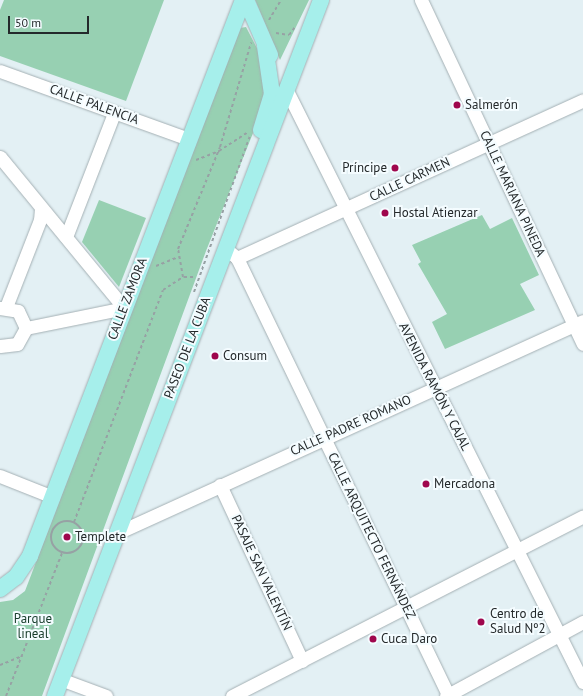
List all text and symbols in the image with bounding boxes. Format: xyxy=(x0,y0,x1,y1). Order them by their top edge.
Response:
scale bar xyxy=(10,8,91,34)
text: 50 m xyxy=(15,15,41,30)
street label: CALLE PALENCIA xyxy=(47,82,141,128)
place label: Salmerón xyxy=(465,97,518,113)
marker: Salmerón xyxy=(452,100,462,110)
street label: CALLE MARIANA PINEDA xyxy=(476,128,548,260)
street label: CALLE CARMEN xyxy=(367,155,453,205)
place label: Príncipe xyxy=(342,160,387,176)
marker: Príncipe xyxy=(390,163,400,173)
place label: Hostal Atienzar xyxy=(393,205,478,221)
marker: Hostal Atienzar xyxy=(380,208,390,218)
street label: CALLE ZAMORA xyxy=(105,256,151,342)
street label: PASEO DE LA CUBA xyxy=(161,295,215,401)
street label: AVENIDA RAMÓN Y CAJAL xyxy=(395,320,473,454)
place label: Consum xyxy=(223,348,267,364)
marker: Consum xyxy=(210,351,220,361)
street label: CALLE PADRE ROMANO xyxy=(288,392,414,460)
street label: CALLE ARQUITECTO FERNÁNDEZ xyxy=(324,450,418,622)
place label: Mercadona xyxy=(434,476,495,492)
marker: Mercadona xyxy=(421,479,431,489)
street label: PASAJE SAN VALENTÍN xyxy=(227,513,295,633)
place label: Templete xyxy=(75,529,126,545)
marker: Templete xyxy=(62,532,72,542)
place label: Centro de Salud Nº2 xyxy=(490,607,546,638)
park label: Parque lineal xyxy=(14,612,52,643)
marker: Centro de Salud Nº2 xyxy=(475,616,487,628)
place label: Cuca Daro xyxy=(381,631,437,647)
marker: Cuca Daro xyxy=(368,634,378,644)

